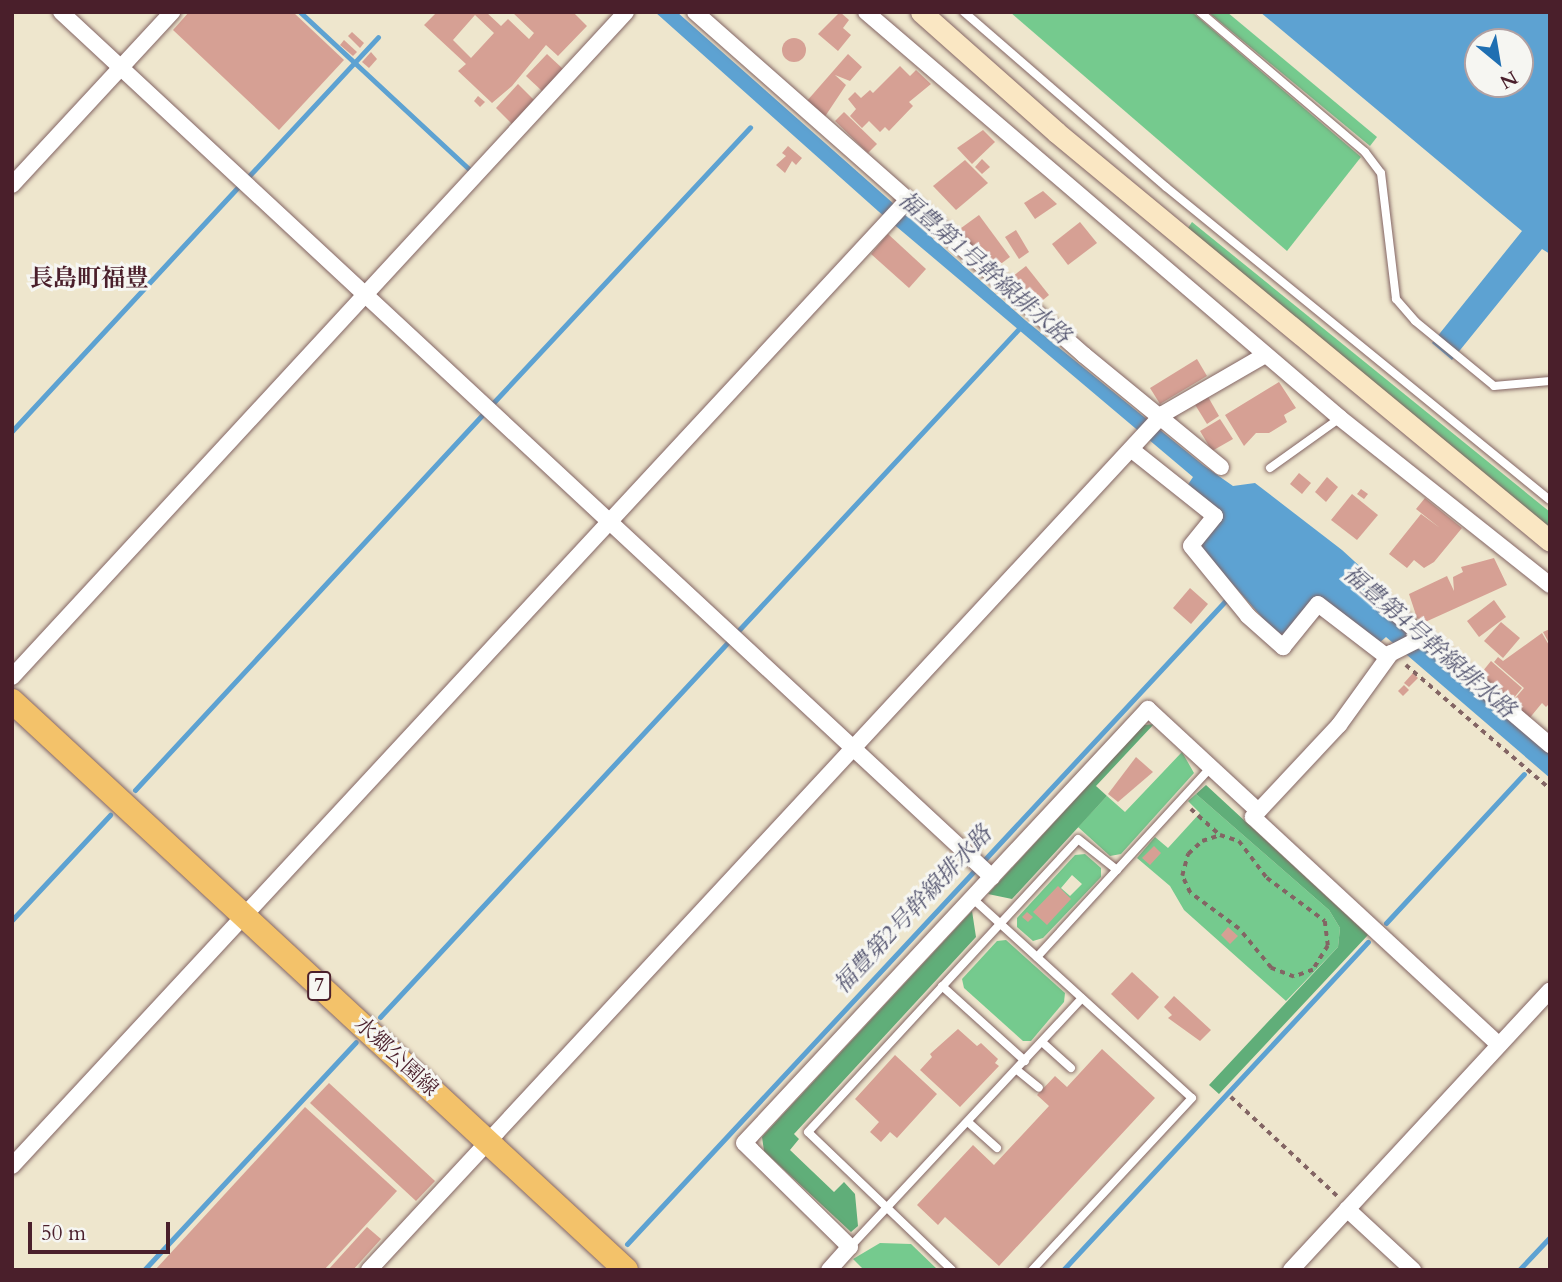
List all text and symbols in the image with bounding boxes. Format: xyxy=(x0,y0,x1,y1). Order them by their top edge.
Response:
north arrow xyxy=(1464,28,1534,98)
text: N xyxy=(1495,64,1522,95)
water label: 福豊第1号幹線排水路 xyxy=(892,186,1076,350)
district label: 長島町福豊 xyxy=(29,265,149,293)
water label: 福豊第4号幹線排水路 xyxy=(1337,560,1521,724)
water label: 福豊第2号幹線排水路 xyxy=(828,821,998,999)
road number: 7 xyxy=(307,970,331,1002)
street label: 水郷公園線 xyxy=(349,1012,443,1102)
scale bar xyxy=(32,1208,173,1252)
text: 50 m xyxy=(41,1219,86,1248)

